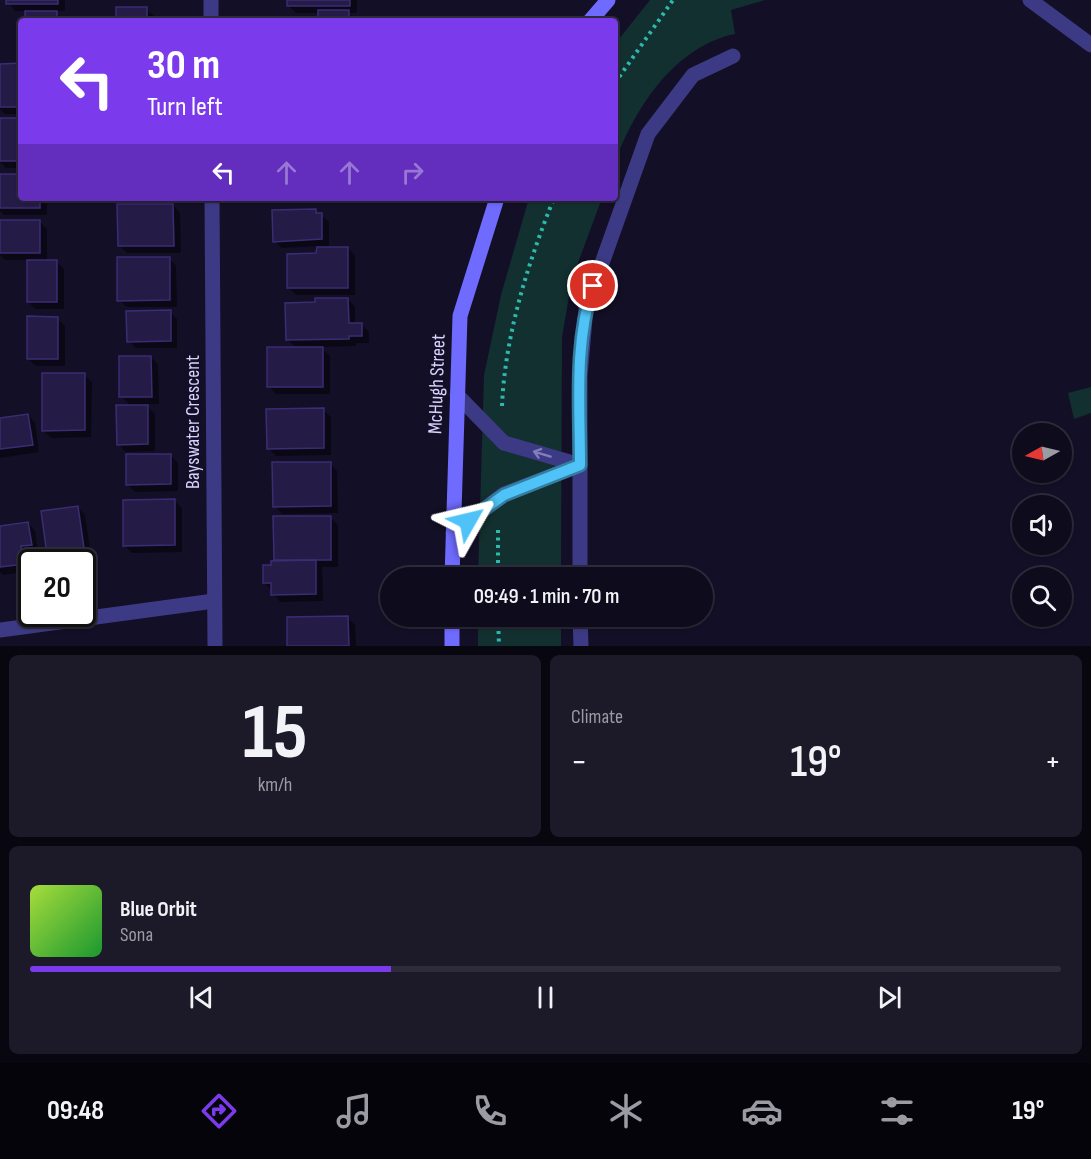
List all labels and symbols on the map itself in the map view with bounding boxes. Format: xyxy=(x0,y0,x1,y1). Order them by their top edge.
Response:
pin xyxy=(567,260,618,311)
street label: McHugh Street xyxy=(423,333,451,435)
street label: Bayswater Crescent xyxy=(181,355,205,489)
north arrow xyxy=(1012,423,1072,483)
one-way arrow xyxy=(533,448,552,459)
position arrow xyxy=(436,489,500,553)
speed limit sign: 20 xyxy=(18,549,96,627)

